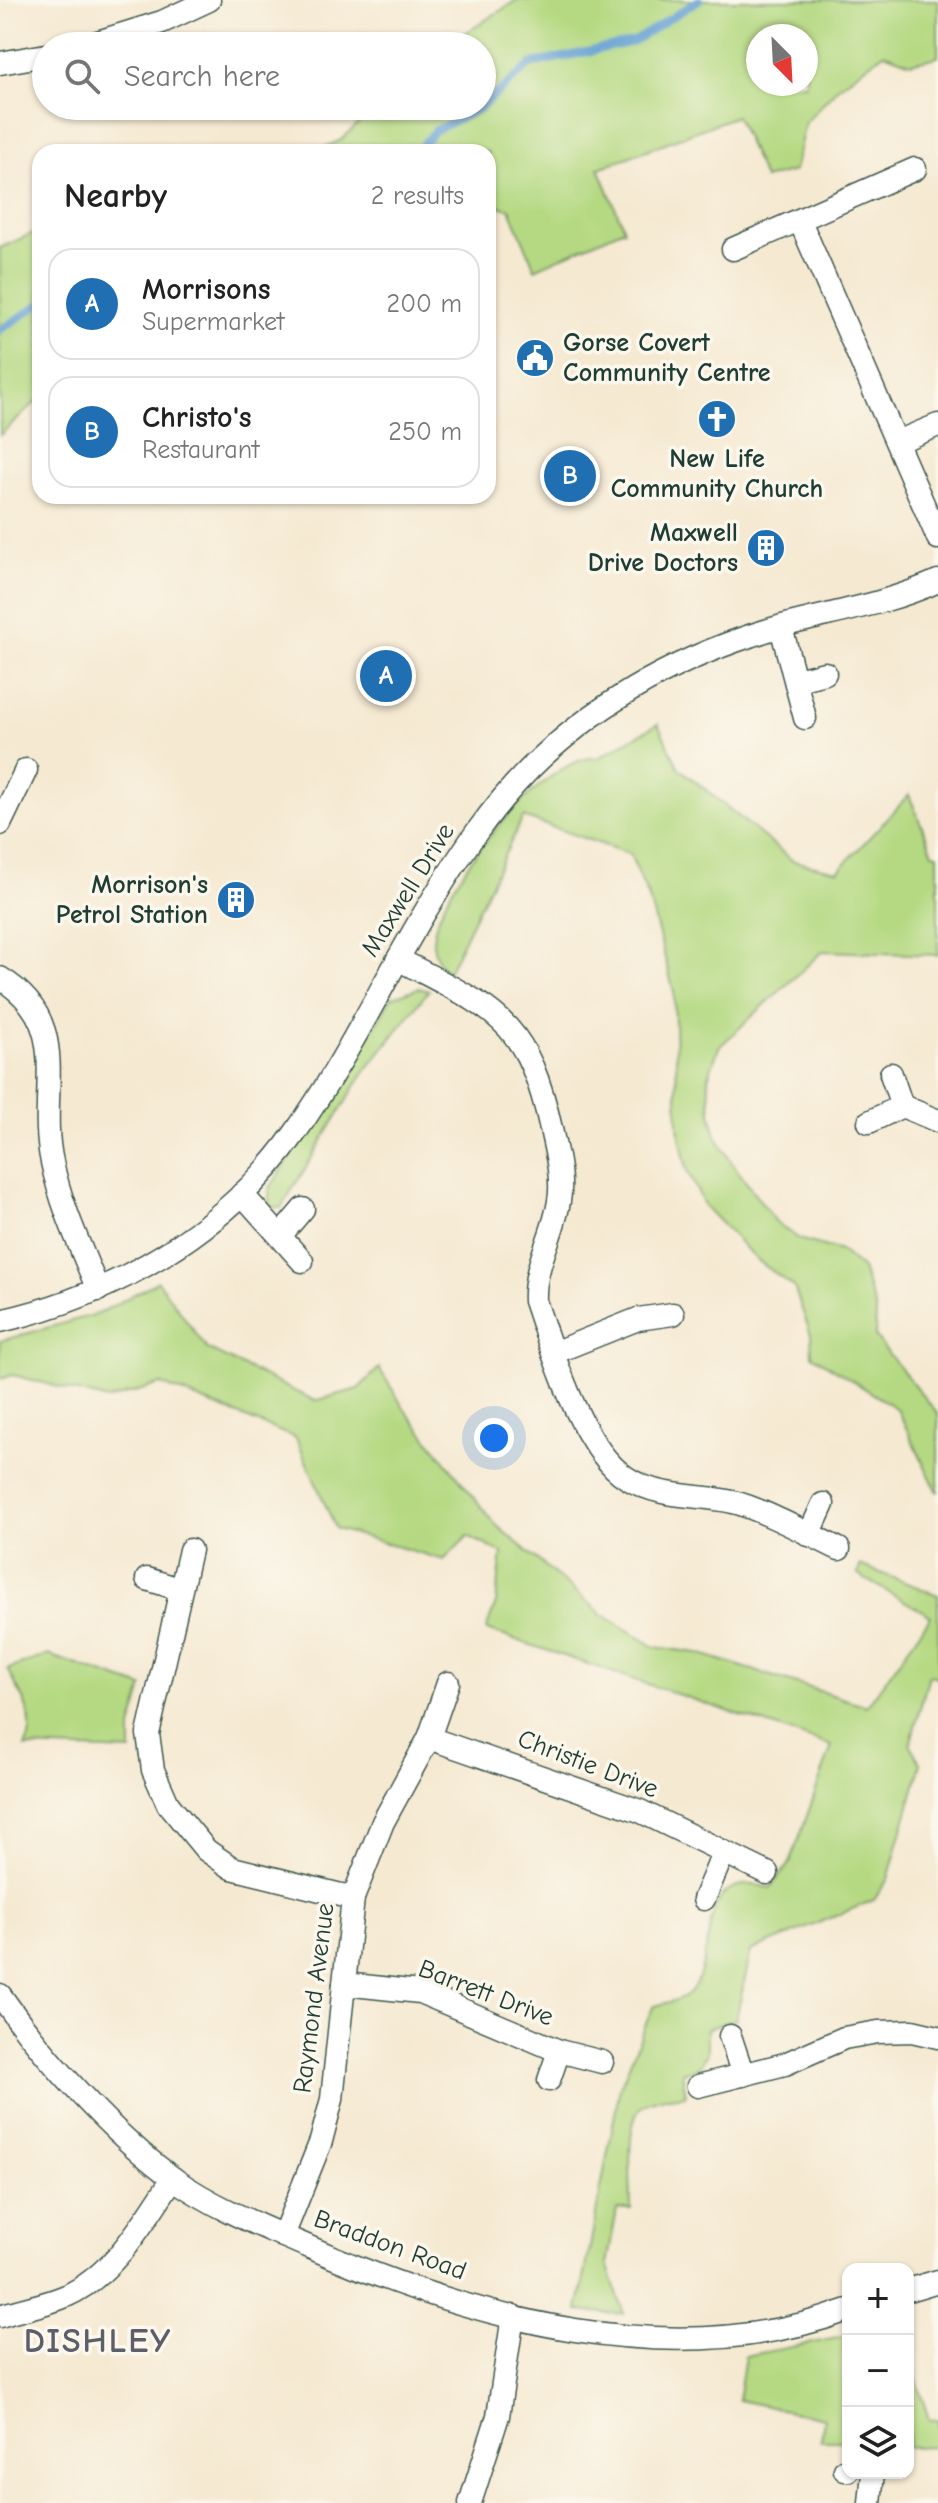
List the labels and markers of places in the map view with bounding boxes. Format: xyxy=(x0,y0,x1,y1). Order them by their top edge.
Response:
place label: Gorse Covert Community Centre xyxy=(563,328,771,388)
public building icon: Gorse Covert Community Centre xyxy=(514,337,556,379)
church icon: New Life Community Church xyxy=(696,398,738,440)
place label: New Life Community Church xyxy=(611,444,823,504)
pin: B xyxy=(544,446,596,506)
place label: Maxwell Drive Doctors xyxy=(588,518,738,578)
building icon: Maxwell Drive Doctors xyxy=(745,527,787,569)
pin: A xyxy=(360,646,412,706)
place label: Morrison's Petrol Station xyxy=(56,870,208,930)
building icon: Morrison's Petrol Station xyxy=(215,879,257,921)

